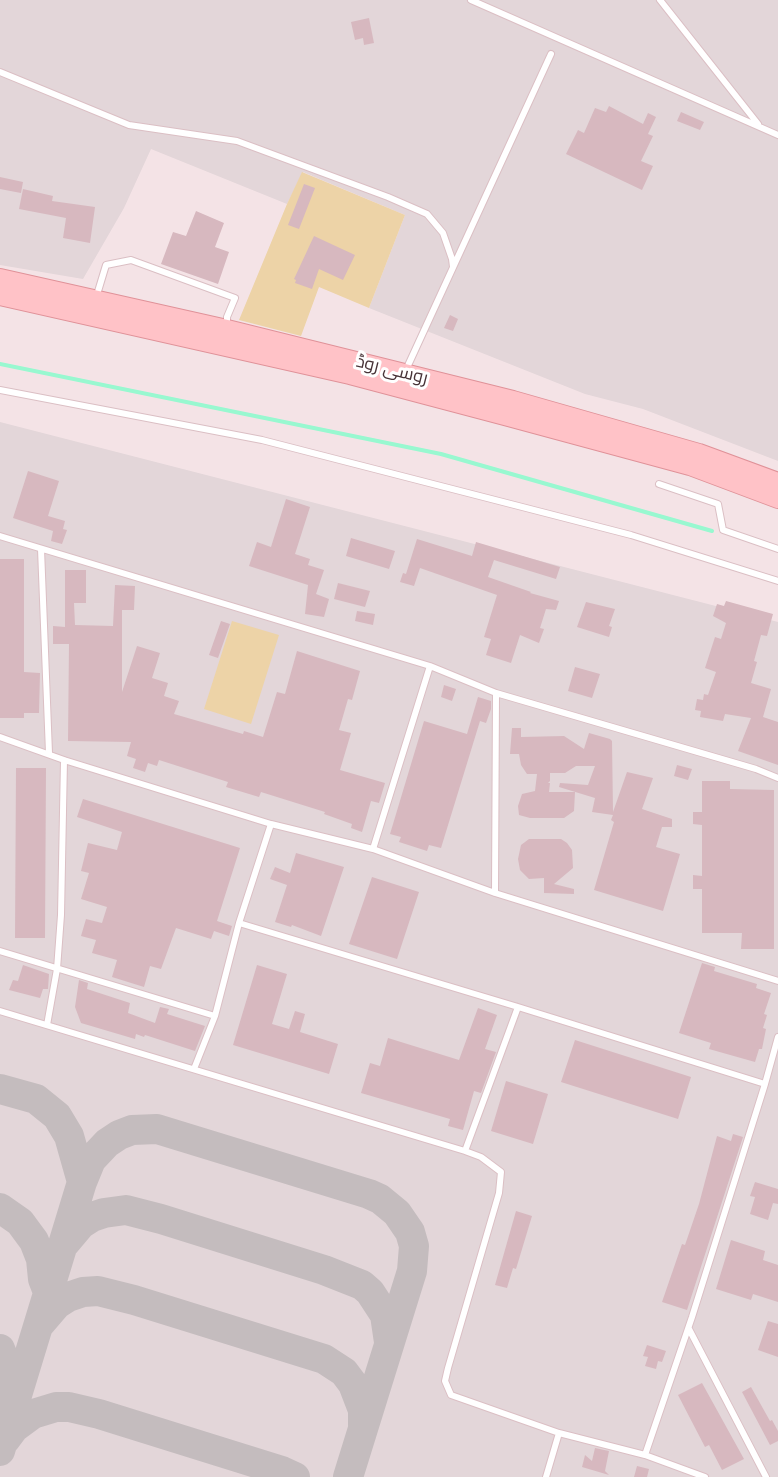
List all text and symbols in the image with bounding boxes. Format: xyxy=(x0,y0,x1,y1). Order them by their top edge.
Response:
street label: روسی روڈ xyxy=(354,351,430,389)

